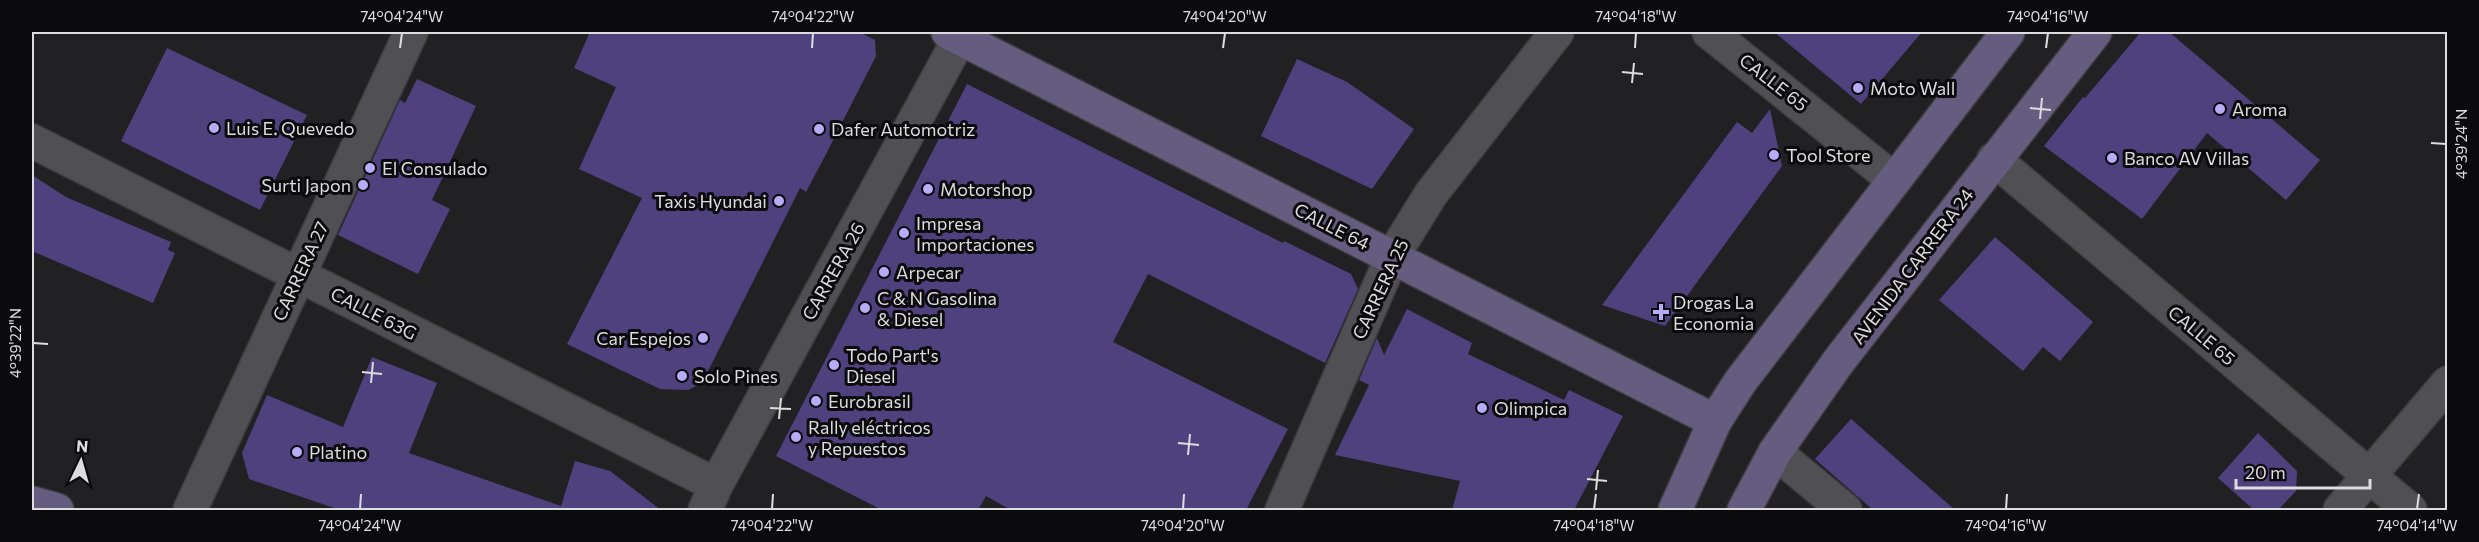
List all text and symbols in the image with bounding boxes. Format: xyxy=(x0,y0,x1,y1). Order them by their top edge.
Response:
text: 74°04'24"W xyxy=(361,7,443,25)
text: 74°04'22"W xyxy=(772,7,854,25)
text: 74°04'20"W xyxy=(1183,7,1267,25)
text: 74°04'18"W xyxy=(1595,7,1677,25)
text: 74°04'16"W xyxy=(2007,7,2089,25)
street label: CALLE 65 xyxy=(1735,48,1813,116)
place label: Moto Wall xyxy=(1870,77,1955,99)
marker: Moto Wall xyxy=(1851,81,1865,95)
place label: Aroma xyxy=(2232,98,2287,120)
marker: Aroma xyxy=(2213,102,2227,116)
text: 4°39'24"N xyxy=(2452,109,2470,179)
place label: Luis E. Quevedo xyxy=(226,117,355,139)
place label: Dafer Automotriz xyxy=(831,118,975,140)
marker: Luis E. Quevedo xyxy=(207,121,221,135)
marker: Dafer Automotriz xyxy=(812,122,826,136)
place label: Tool Store xyxy=(1786,144,1870,166)
place label: Banco AV Villas xyxy=(2124,147,2249,169)
marker: Tool Store xyxy=(1767,148,1781,162)
marker: Banco AV Villas xyxy=(2105,151,2119,165)
place label: El Consulado xyxy=(382,157,487,179)
marker: El Consulado xyxy=(363,161,377,175)
place label: Surti Japon xyxy=(261,174,351,196)
marker: Surti Japon xyxy=(356,178,370,192)
place label: Motorshop xyxy=(940,178,1033,200)
marker: Motorshop xyxy=(921,182,935,196)
street label: AVENIDA CARRERA 24 xyxy=(1846,184,1978,348)
place label: Taxis Hyundai xyxy=(654,190,767,212)
marker: Taxis Hyundai xyxy=(772,194,786,208)
street label: CALLE 64 xyxy=(1291,198,1373,254)
place label: Impresa Importaciones xyxy=(916,212,1034,255)
street label: CARRERA 27 xyxy=(267,218,333,324)
street label: CARRERA 26 xyxy=(797,218,869,324)
marker: Impresa Importaciones xyxy=(897,226,911,240)
street label: CARRERA 25 xyxy=(1347,235,1413,343)
place label: Arpecar xyxy=(896,261,961,283)
marker: Arpecar xyxy=(877,265,891,279)
street label: CALLE 63G xyxy=(327,282,421,344)
place label: C & N Gasolina & Diesel xyxy=(877,287,997,330)
place label: Drogas La Economia xyxy=(1673,291,1754,334)
marker: C & N Gasolina & Diesel xyxy=(858,301,872,315)
street label: CALLE 65 xyxy=(2164,301,2240,369)
marker: Drogas La Economia xyxy=(1654,305,1668,319)
text: 4°39'22"N xyxy=(6,308,24,378)
place label: Car Espejos xyxy=(596,327,691,349)
marker: Car Espejos xyxy=(696,331,710,345)
place label: Todo Part's Diesel xyxy=(846,344,939,387)
marker: Todo Part's Diesel xyxy=(827,358,841,372)
place label: Solo Pines xyxy=(694,365,778,387)
marker: Solo Pines xyxy=(675,369,689,383)
place label: Eurobrasil xyxy=(828,390,911,412)
marker: Eurobrasil xyxy=(809,394,823,408)
place label: Olimpica xyxy=(1494,397,1567,419)
marker: Olimpica xyxy=(1475,401,1489,415)
place label: Rally eléctricos y Repuestos xyxy=(808,416,931,459)
marker: Rally eléctricos y Repuestos xyxy=(789,430,803,444)
north arrow xyxy=(51,431,111,491)
text: N xyxy=(76,436,89,456)
place label: Platino xyxy=(309,441,367,463)
marker: Platino xyxy=(290,445,304,459)
scale bar xyxy=(2236,452,2370,490)
text: 20 m xyxy=(2245,461,2286,483)
text: 74°04'24"W xyxy=(319,516,401,534)
text: 74°04'22"W xyxy=(731,516,813,534)
text: 74°04'20"W xyxy=(1141,516,1225,534)
text: 74°04'18"W xyxy=(1553,516,1635,534)
text: 74°04'16"W xyxy=(1965,516,2047,534)
text: 74°04'14"W xyxy=(2376,516,2458,534)

